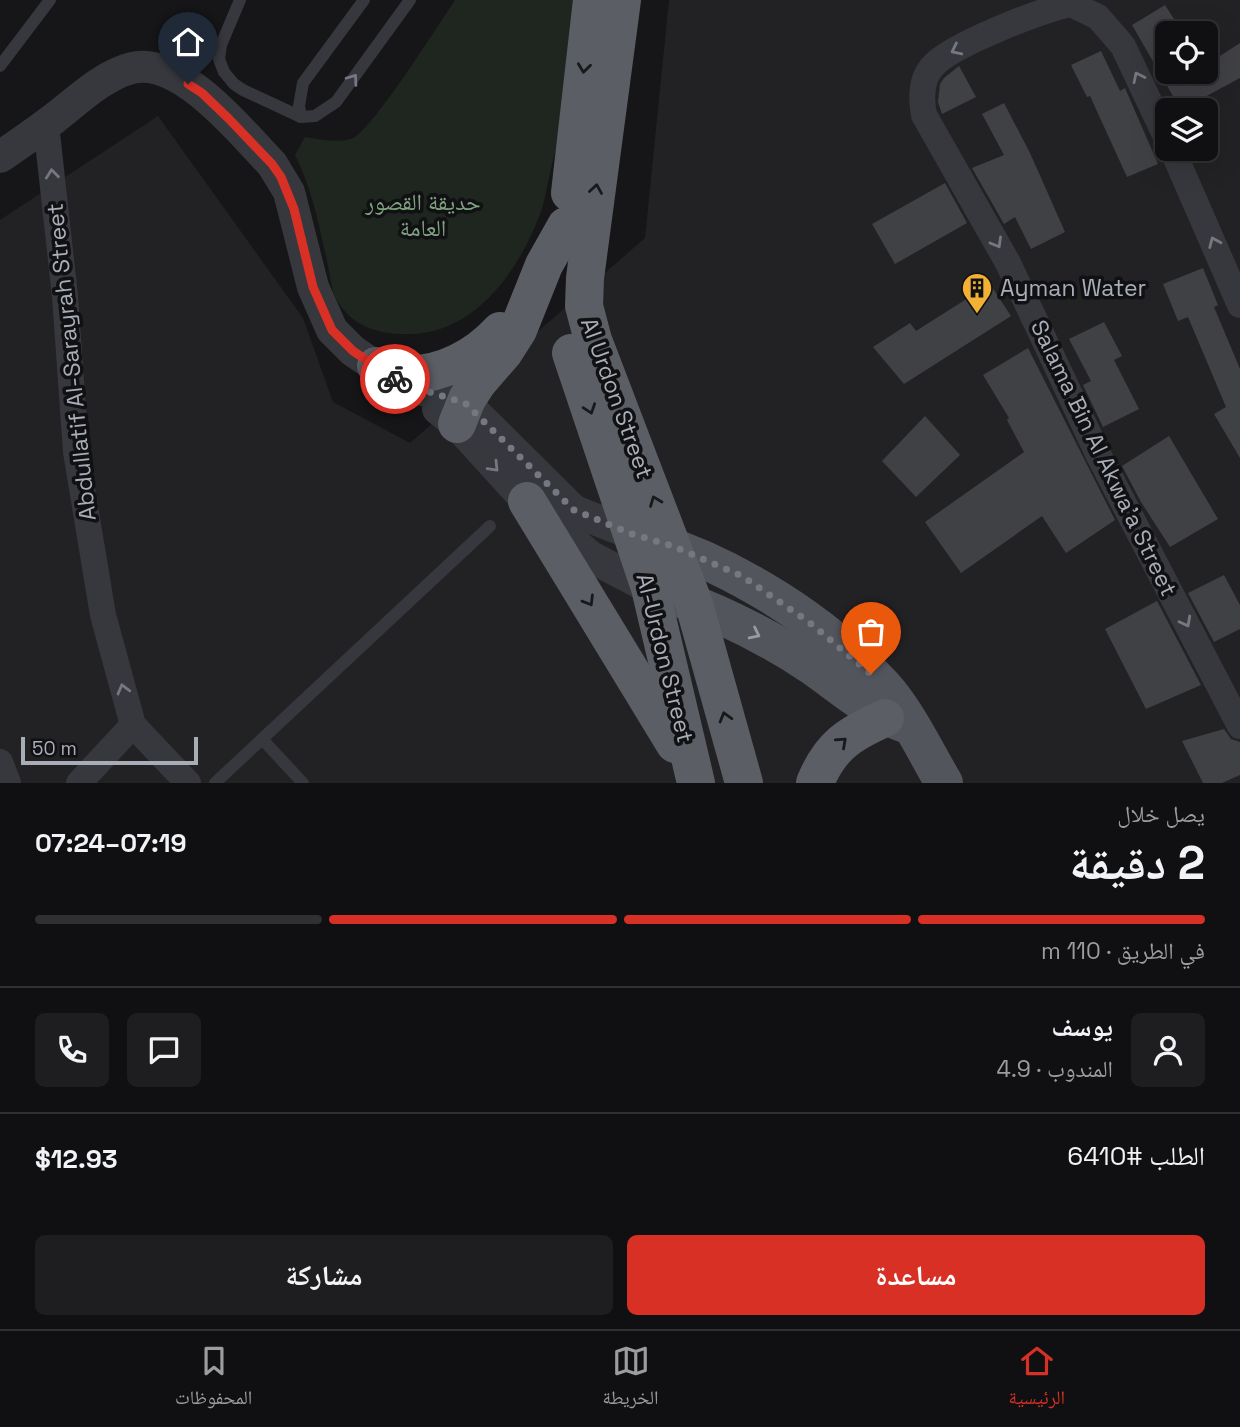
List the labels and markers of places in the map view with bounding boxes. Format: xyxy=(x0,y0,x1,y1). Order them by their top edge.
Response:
pin xyxy=(158,12.0,218,84)
building icon: Ayman Water xyxy=(960,271,994,315)
place label: Ayman Water xyxy=(1000,273,1146,303)
pin xyxy=(841,602,901,674)

